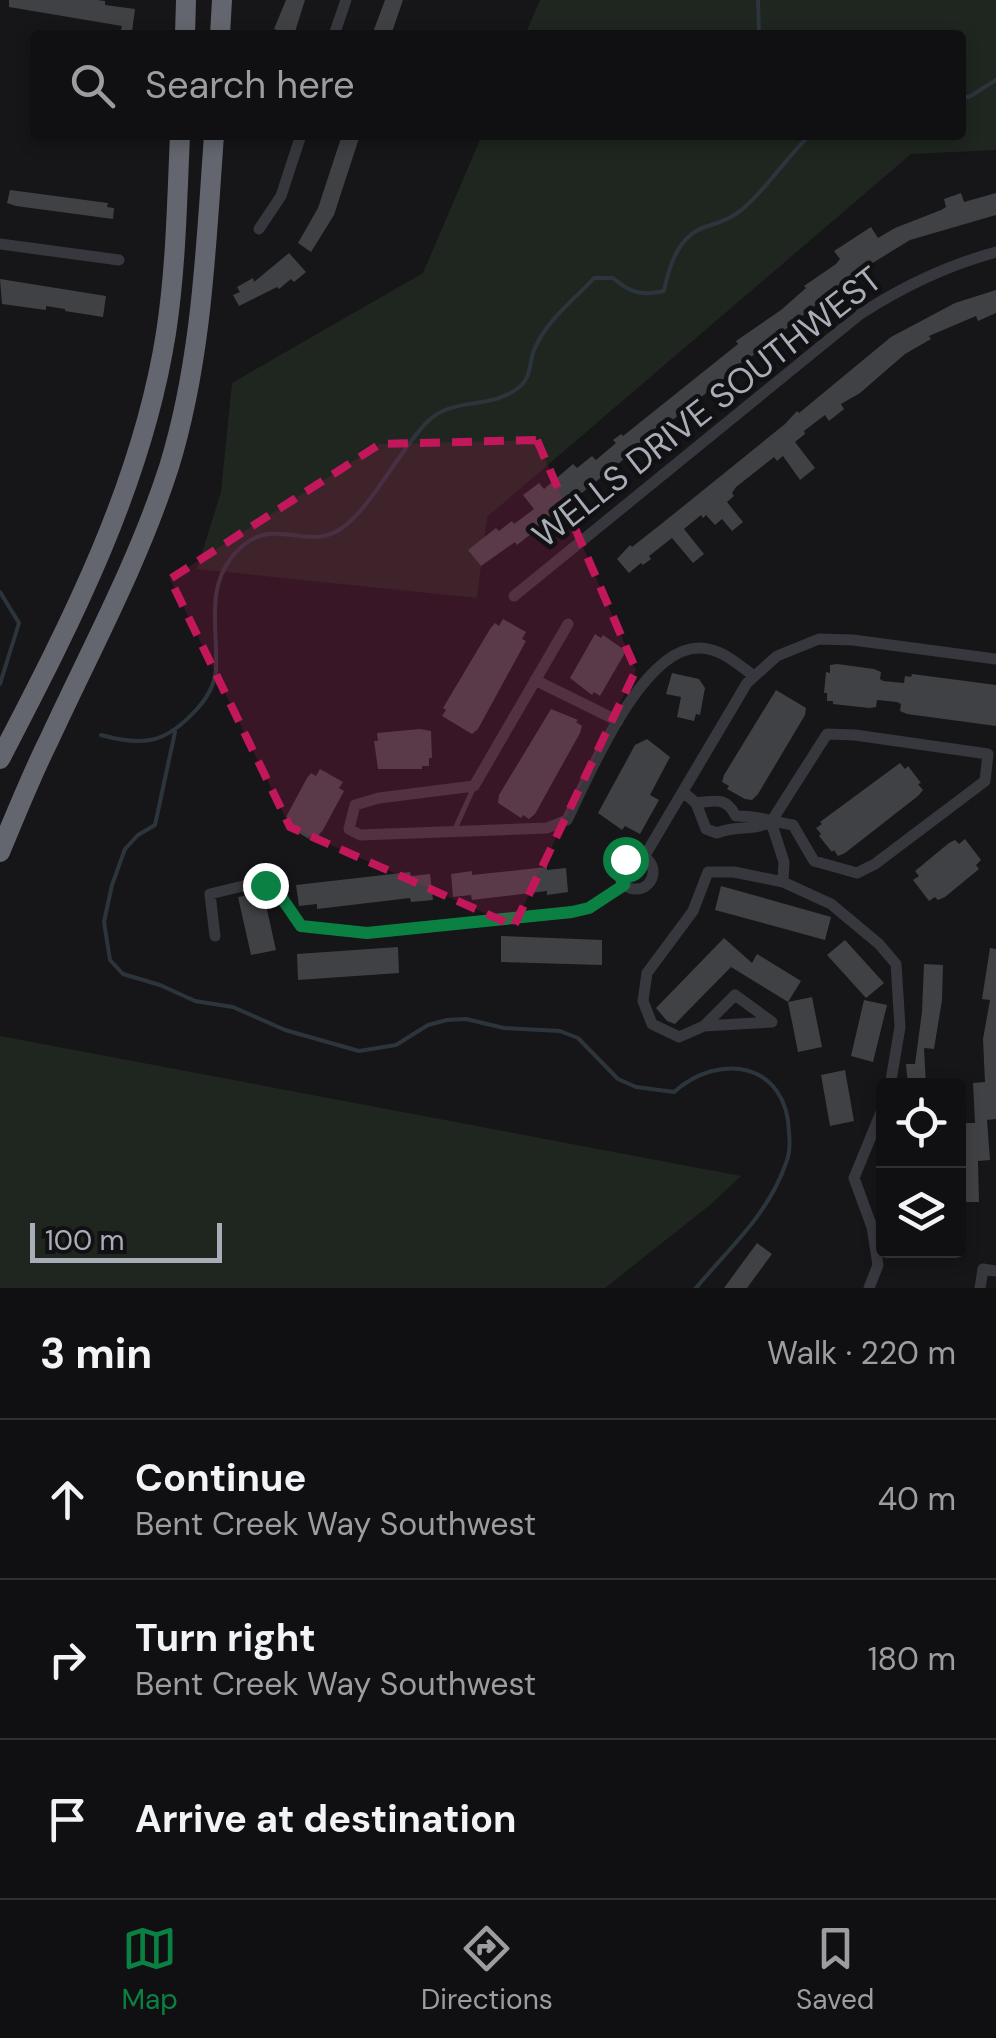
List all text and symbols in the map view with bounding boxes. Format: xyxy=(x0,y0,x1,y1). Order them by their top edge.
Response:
search box xyxy=(30,30,966,140)
icon: search xyxy=(65,58,120,113)
text: Search here xyxy=(145,60,355,110)
street label: WELLS DRIVE SOUTHWEST xyxy=(523,256,891,558)
route start xyxy=(603,837,649,883)
route end xyxy=(243,863,289,909)
map controls xyxy=(876,1078,966,1258)
button: locate xyxy=(876,1078,966,1168)
button: layers xyxy=(876,1168,966,1258)
scale bar xyxy=(30,1218,222,1262)
text: 100 m xyxy=(45,1222,124,1259)
text: 3 min xyxy=(40,1326,152,1381)
text: Walk · 220 m xyxy=(767,1332,956,1374)
text: Continue xyxy=(135,1453,306,1503)
icon: ahead xyxy=(40,1472,95,1527)
text: 40 m xyxy=(878,1478,956,1520)
text: Bent Creek Way Southwest xyxy=(135,1503,536,1545)
text: Turn right xyxy=(135,1613,316,1663)
icon: right xyxy=(40,1632,95,1687)
text: 180 m xyxy=(868,1638,956,1680)
text: Bent Creek Way Southwest xyxy=(135,1663,536,1705)
icon: arrive xyxy=(40,1792,95,1847)
text: Arrive at destination xyxy=(135,1794,517,1844)
tab: Map xyxy=(122,1921,178,2018)
tab: Directions xyxy=(421,1921,553,2018)
tab: Saved xyxy=(796,1921,874,2018)

